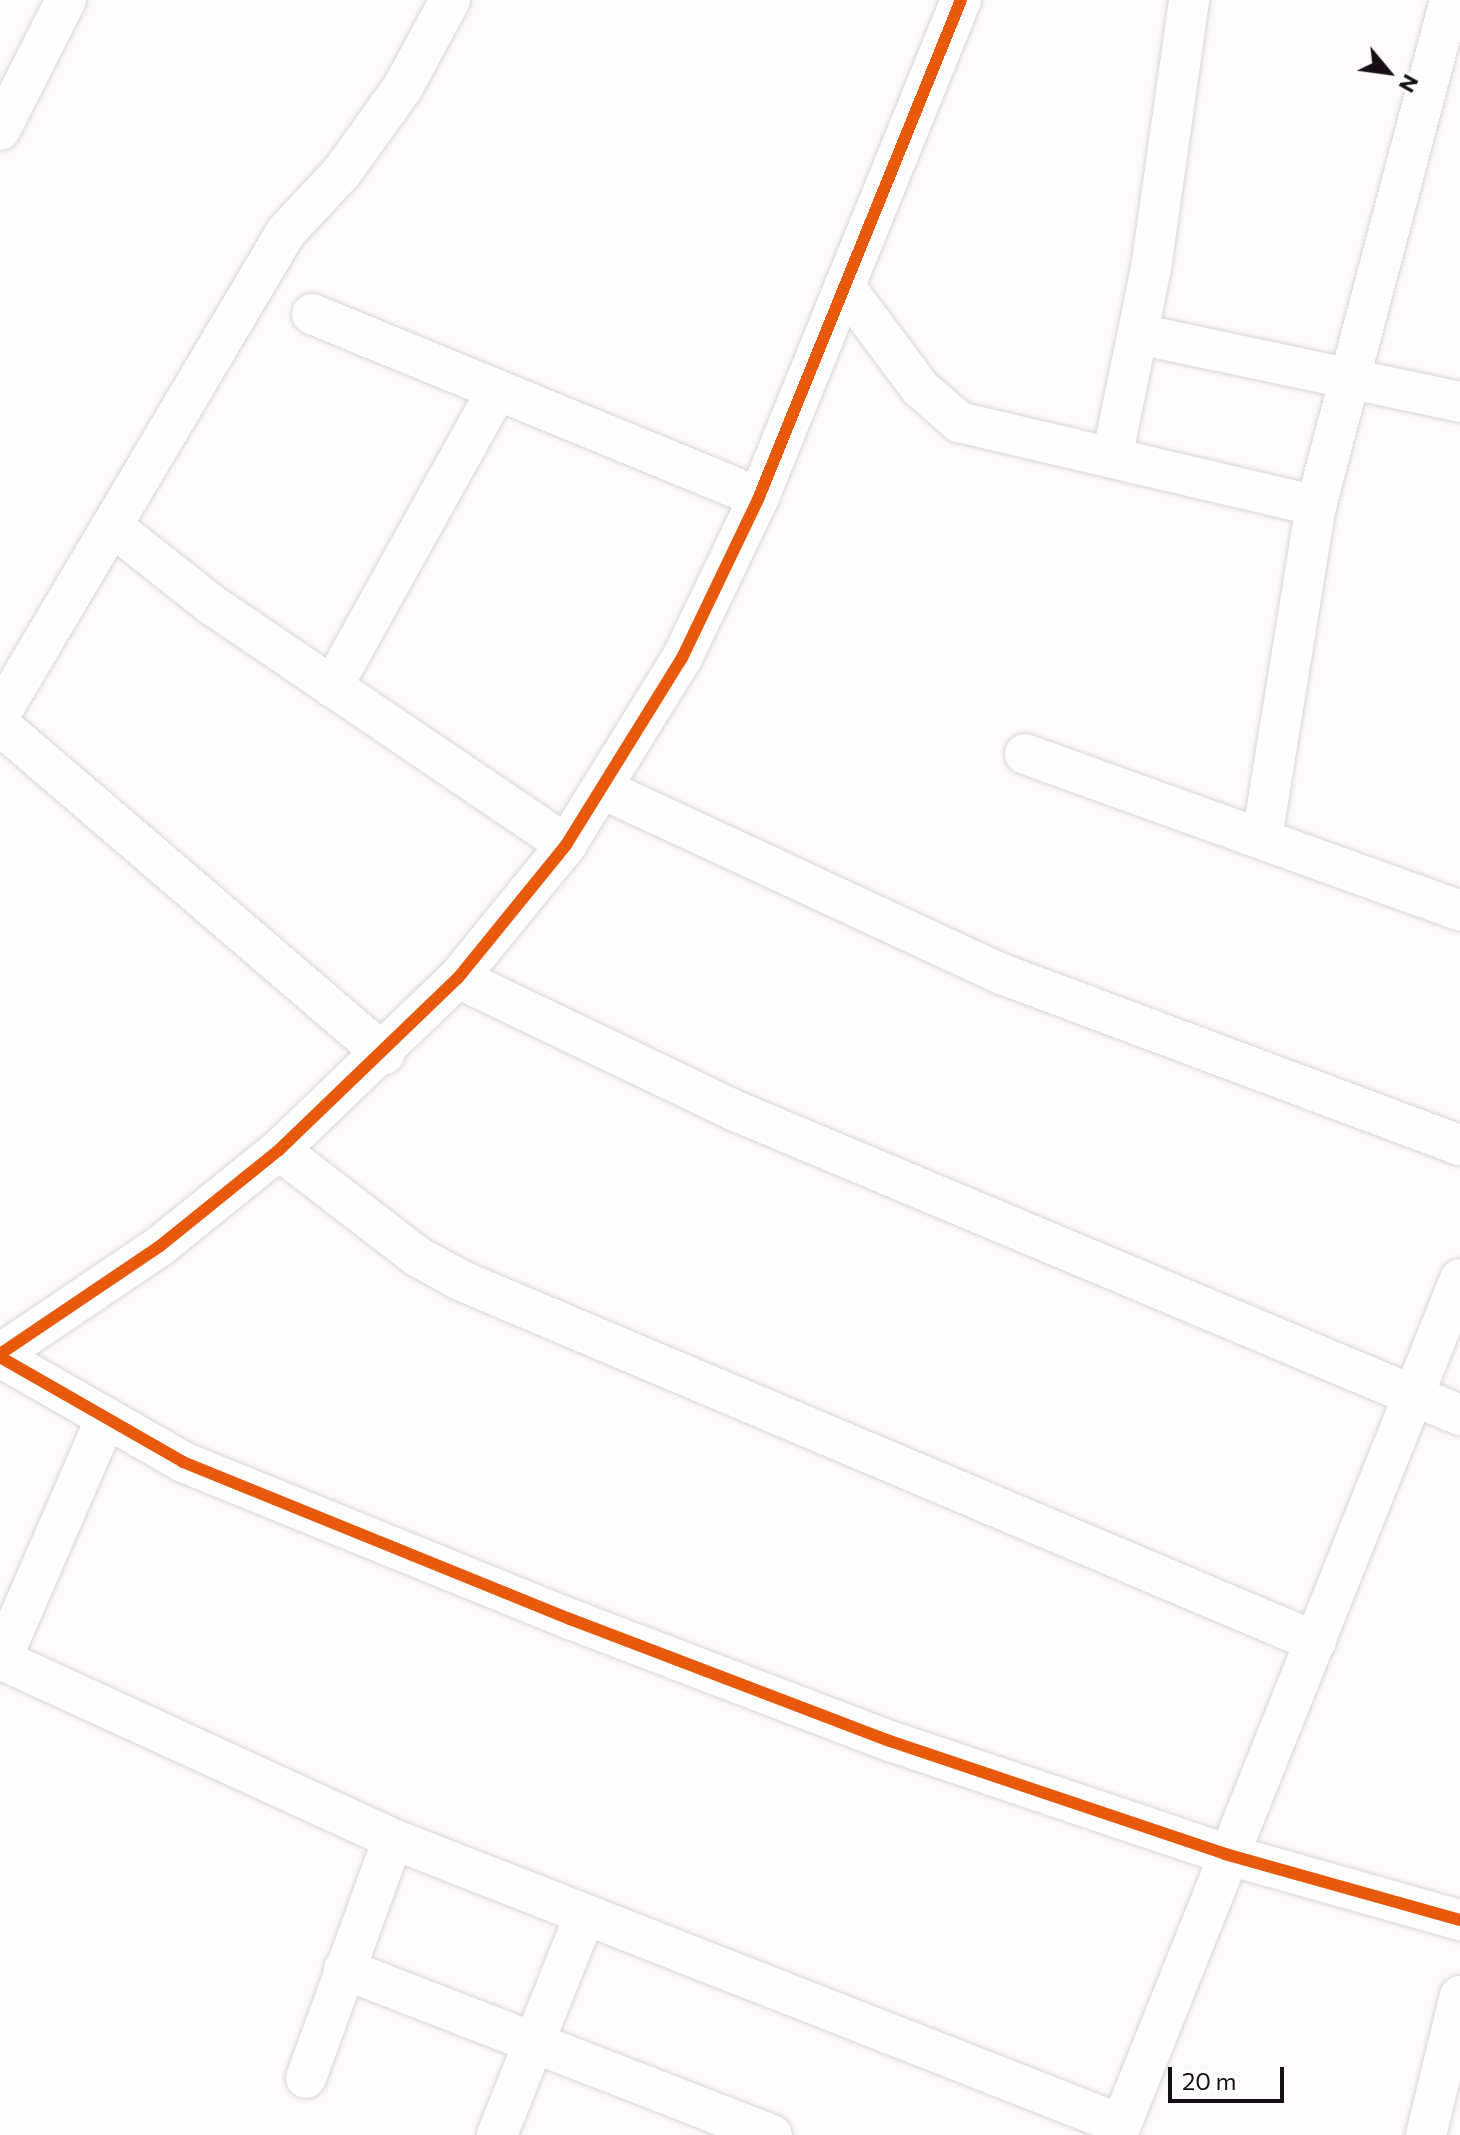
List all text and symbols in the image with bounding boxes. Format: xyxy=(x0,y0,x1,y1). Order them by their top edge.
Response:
north arrow xyxy=(1348,32,1428,112)
text: N xyxy=(1394,70,1425,98)
scale bar xyxy=(1172,2051,1288,2101)
text: 20 m xyxy=(1182,2066,1236,2095)

